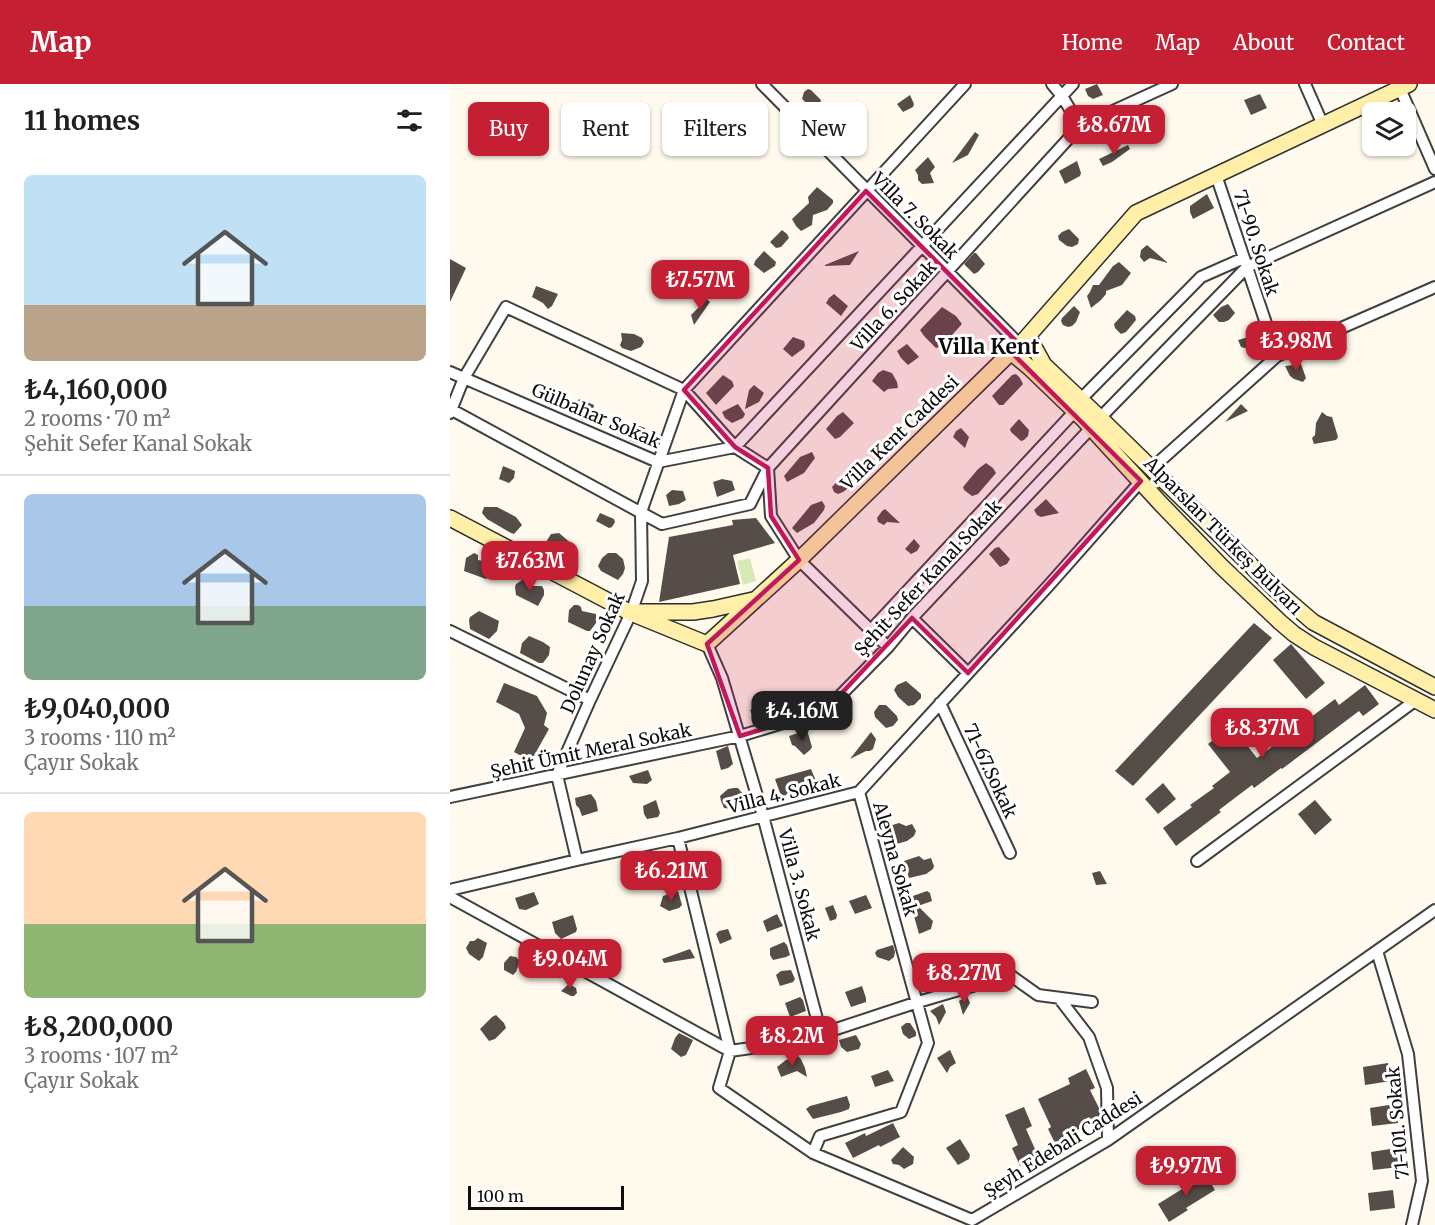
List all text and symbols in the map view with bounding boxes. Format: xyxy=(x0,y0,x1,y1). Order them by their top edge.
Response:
text: Map xyxy=(30,24,92,60)
text: Home xyxy=(1062,29,1122,56)
text: Map xyxy=(1155,29,1200,56)
text: About xyxy=(1233,29,1294,56)
text: Contact xyxy=(1327,29,1405,56)
chip: Buy xyxy=(468,102,549,156)
chip: Rent xyxy=(561,102,650,156)
chip: Filters xyxy=(662,102,768,156)
chip: New xyxy=(780,102,867,156)
map controls xyxy=(1362,102,1416,156)
button: layers xyxy=(1362,102,1416,156)
text: 11 homes xyxy=(24,104,140,137)
icon: filters xyxy=(393,104,426,137)
pin: ₺8.67M xyxy=(1065,105,1163,156)
text: ₺8.67M xyxy=(1077,112,1151,137)
street label: Villa 7. Sokak xyxy=(866,167,964,264)
street label: 71-90. Sokak xyxy=(1229,187,1285,299)
icon: home xyxy=(171,214,279,322)
street label: Villa 6. Sokak xyxy=(845,255,942,357)
pin: ₺7.57M xyxy=(651,260,749,311)
text: ₺7.57M xyxy=(665,267,735,292)
pin: ₺3.98M xyxy=(1247,321,1345,372)
text: ₺3.98M xyxy=(1260,328,1332,353)
district label: Villa Kent xyxy=(938,333,1040,360)
street label: Villa Kent Caddesi xyxy=(835,370,964,496)
text: ₺4,160,000 xyxy=(24,373,168,406)
street label: Gülbahar Sokak xyxy=(528,378,665,453)
text: 2 rooms · 70 m² xyxy=(24,406,170,431)
text: Şehit Sefer Kanal Sokak xyxy=(24,431,252,456)
street label: Alparslan Türkeş Bulvarı xyxy=(1139,451,1307,620)
street label: Şehit Sefer Kanal Sokak xyxy=(849,494,1006,661)
icon: home xyxy=(171,533,279,641)
pin: ₺7.63M xyxy=(481,541,579,592)
text: ₺7.63M xyxy=(495,548,565,573)
street label: Dolunay Sokak xyxy=(555,588,630,717)
pin: ₺4.16M xyxy=(753,691,851,742)
text: ₺9,040,000 xyxy=(24,692,170,725)
text: ₺4.16M xyxy=(765,698,839,723)
pin: ₺8.37M xyxy=(1213,708,1311,759)
text: ₺8.37M xyxy=(1225,715,1299,740)
street label: Şehit Ümit Meral Sokak xyxy=(488,718,694,783)
street label: 71-67.Sokak xyxy=(959,720,1023,822)
text: 3 rooms · 110 m² xyxy=(24,725,176,750)
text: Çayır Sokak xyxy=(24,750,139,775)
street label: Villa 4. Sokak xyxy=(724,768,843,819)
street label: Aleyna Sokak xyxy=(868,798,923,919)
street label: Villa 3. Sokak xyxy=(773,825,826,944)
icon: home xyxy=(171,851,279,959)
pin: ₺6.21M xyxy=(622,851,720,902)
text: ₺6.21M xyxy=(634,858,708,883)
pin: ₺9.04M xyxy=(521,939,619,990)
text: ₺9.04M xyxy=(532,946,608,971)
pin: ₺8.27M xyxy=(915,953,1013,1004)
text: ₺8.27M xyxy=(926,960,1002,985)
text: ₺8,200,000 xyxy=(24,1010,173,1043)
pin: ₺8.2M xyxy=(750,1016,834,1067)
text: ₺8.2M xyxy=(760,1023,824,1048)
text: 3 rooms · 107 m² xyxy=(24,1043,178,1068)
street label: 71-101. Sokak xyxy=(1381,1065,1414,1180)
text: Çayır Sokak xyxy=(24,1068,139,1093)
street label: Şeyh Edebali Caddesi xyxy=(979,1086,1146,1203)
pin: ₺9.97M xyxy=(1137,1146,1235,1197)
text: ₺9.97M xyxy=(1150,1153,1222,1178)
scale bar xyxy=(468,1183,624,1210)
text: 100 m xyxy=(477,1186,524,1206)

